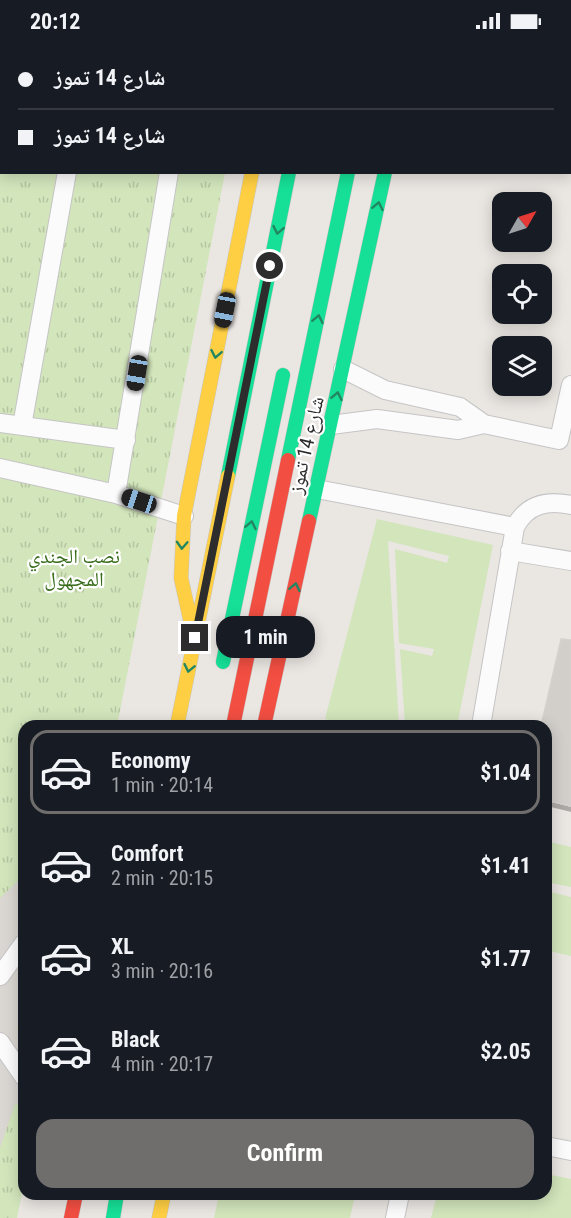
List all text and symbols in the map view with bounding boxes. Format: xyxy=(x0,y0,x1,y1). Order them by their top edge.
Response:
text: 20:12 xyxy=(30,9,81,34)
text: شارع 14 تموز xyxy=(54,65,165,90)
text: شارع 14 تموز xyxy=(54,123,165,148)
north arrow xyxy=(492,192,552,252)
map controls xyxy=(492,192,552,396)
one-way arrow xyxy=(370,201,383,211)
one-way arrow xyxy=(272,225,285,235)
route start xyxy=(256,252,283,279)
button: locate xyxy=(492,264,552,324)
car xyxy=(213,291,237,329)
one-way arrow xyxy=(311,315,324,325)
button: layers xyxy=(492,336,552,396)
one-way arrow xyxy=(210,348,223,358)
car xyxy=(125,354,149,392)
one-way arrow xyxy=(330,392,343,402)
street label: شارع 14 تموز xyxy=(283,394,330,497)
car xyxy=(119,487,159,515)
one-way arrow xyxy=(243,520,256,530)
one-way arrow xyxy=(175,541,188,550)
park label: نصب الجندي المجهول xyxy=(28,544,120,591)
one-way arrow xyxy=(288,582,301,592)
callout: 1 min xyxy=(216,617,315,659)
route end xyxy=(181,624,208,651)
text: 1 min xyxy=(243,625,288,649)
one-way arrow xyxy=(183,663,196,673)
icon: car xyxy=(39,745,93,799)
text: Economy xyxy=(111,748,191,773)
text: $1.04 xyxy=(480,760,531,785)
text: 1 min · 20:14 xyxy=(111,773,213,797)
icon: car xyxy=(39,838,93,892)
text: Comfort xyxy=(111,841,184,866)
text: $1.41 xyxy=(480,853,531,878)
text: 2 min · 20:15 xyxy=(111,866,213,890)
icon: car xyxy=(39,931,93,985)
text: XL xyxy=(111,934,134,959)
text: $1.77 xyxy=(480,946,531,971)
text: 3 min · 20:16 xyxy=(111,959,213,983)
icon: car xyxy=(39,1024,93,1078)
text: Black xyxy=(111,1027,160,1052)
text: $2.05 xyxy=(480,1039,531,1064)
text: 4 min · 20:17 xyxy=(111,1052,213,1076)
button: Confirm xyxy=(36,1119,534,1188)

